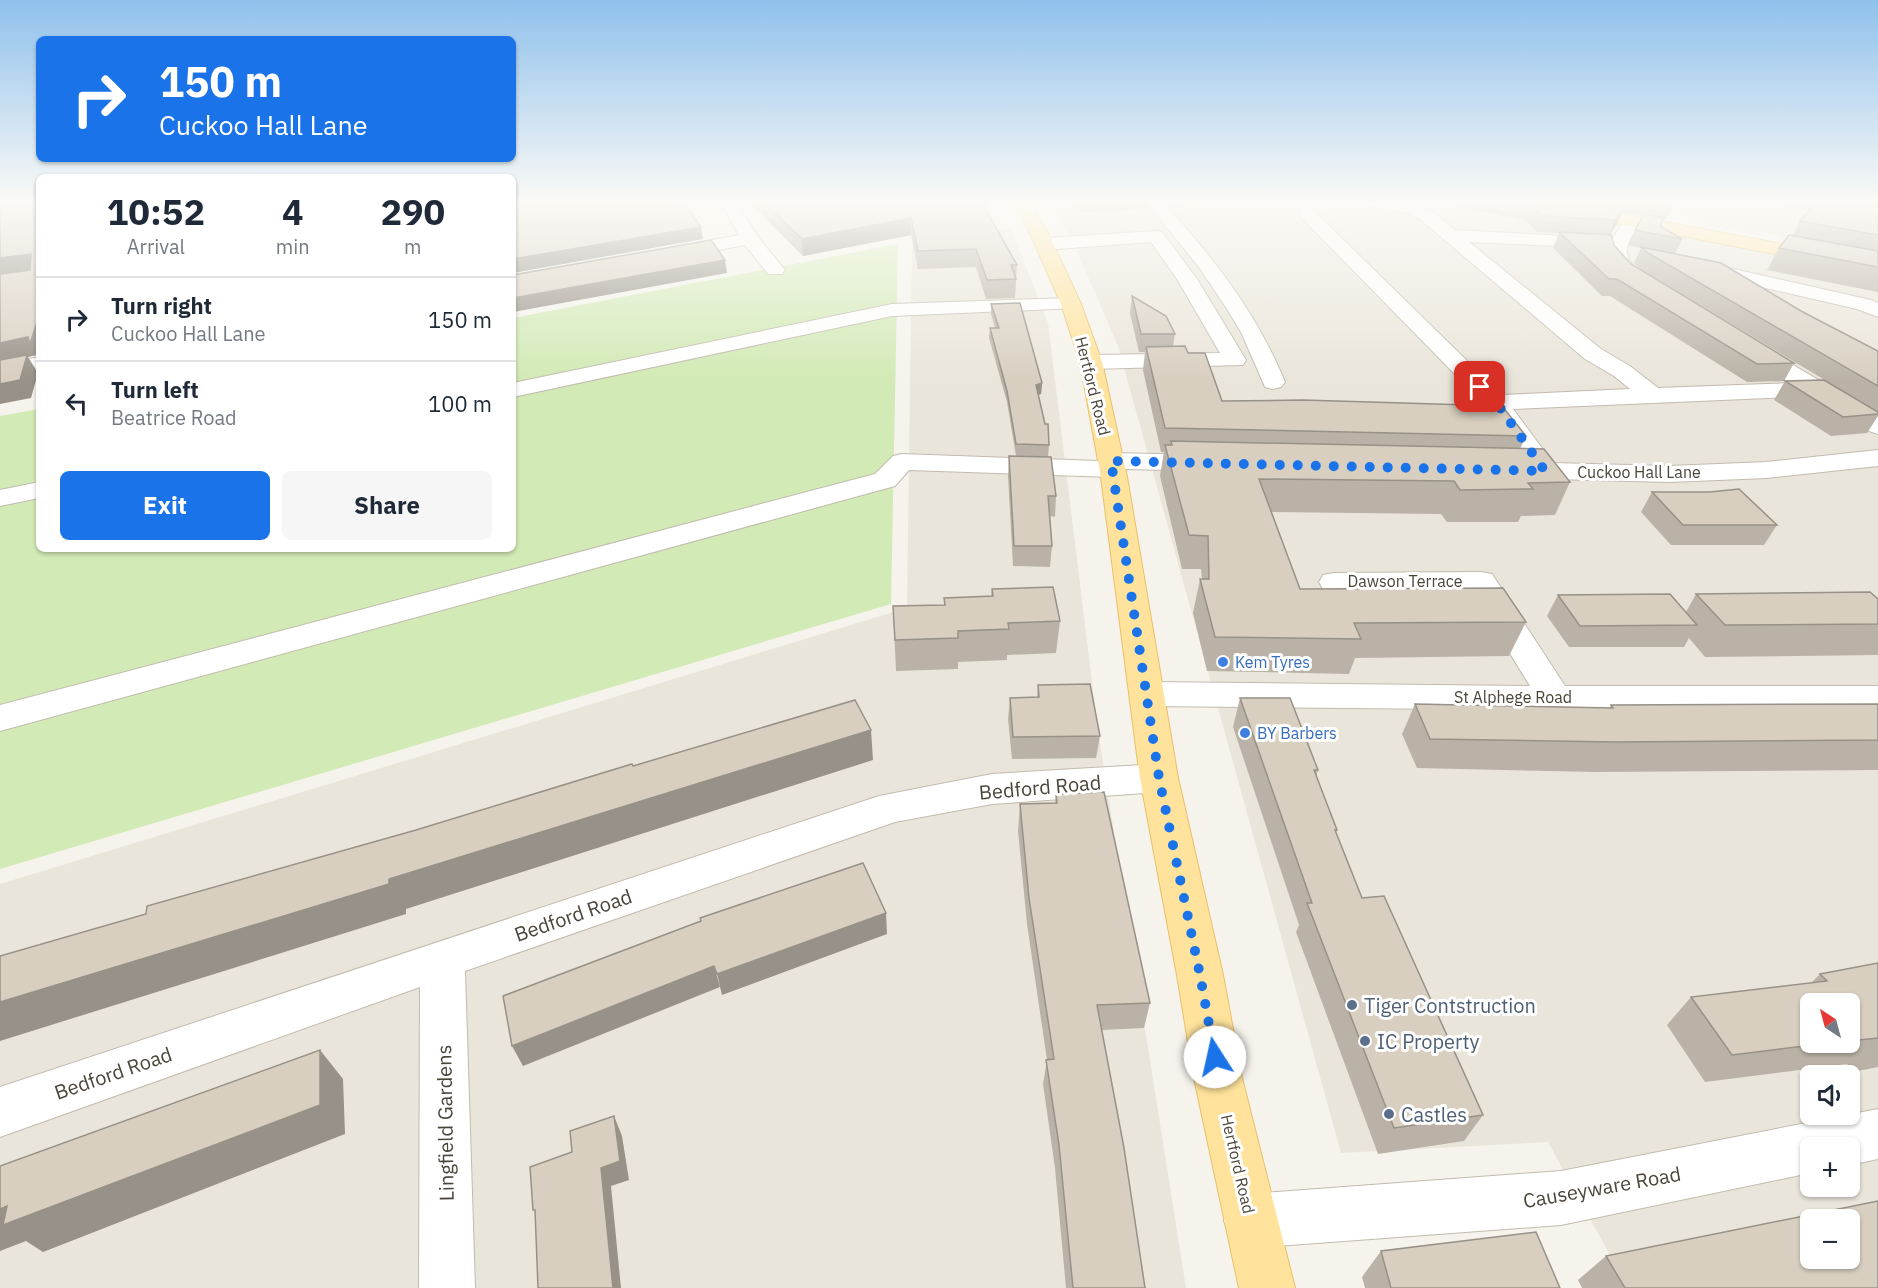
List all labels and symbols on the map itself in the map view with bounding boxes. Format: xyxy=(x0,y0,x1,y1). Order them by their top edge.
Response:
street label: Hertford Road xyxy=(1071,334,1115,438)
pin xyxy=(1454,361,1505,412)
street label: Cuckoo Hall Lane xyxy=(1577,462,1701,482)
street label: Dawson Terrace xyxy=(1348,571,1463,591)
place label: Kem Tyres xyxy=(1235,652,1310,672)
marker: Kem Tyres xyxy=(1216,655,1230,669)
street label: St Alphege Road xyxy=(1454,687,1572,707)
place label: BY Barbers xyxy=(1257,723,1337,743)
marker: BY Barbers xyxy=(1238,726,1252,740)
street label: Bedford Road xyxy=(978,768,1102,806)
street label: Bedford Road xyxy=(511,882,635,948)
place label: Tiger Contstruction xyxy=(1364,992,1536,1019)
north arrow xyxy=(1800,993,1860,1053)
marker: Tiger Contstruction xyxy=(1345,998,1359,1012)
position arrow xyxy=(1183,1025,1247,1089)
place label: IC Property xyxy=(1377,1028,1480,1055)
marker: IC Property xyxy=(1358,1034,1372,1048)
street label: Bedford Road xyxy=(51,1040,175,1106)
street label: Lingfield Gardens xyxy=(430,1045,460,1201)
place label: Castles xyxy=(1401,1101,1467,1128)
marker: Castles xyxy=(1382,1107,1396,1121)
street label: Hertford Road xyxy=(1217,1112,1259,1216)
street label: Causeyware Road xyxy=(1521,1160,1683,1214)

